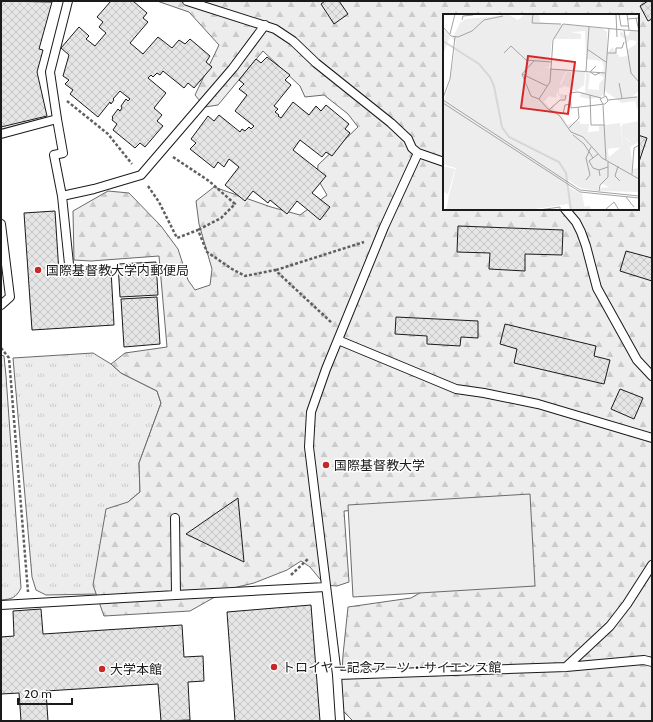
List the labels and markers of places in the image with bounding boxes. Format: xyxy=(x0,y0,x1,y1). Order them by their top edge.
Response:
place label: 国際基督教大学内郵便局 xyxy=(46,262,189,278)
marker: 国際基督教大学内郵便局 xyxy=(33,265,43,275)
place label: 国際基督教大学 xyxy=(334,457,425,473)
marker: 国際基督教大学 xyxy=(321,460,331,470)
place label: トロイヤー記念アーツ・サイエンス館 xyxy=(282,659,501,675)
place label: 大学本館 xyxy=(110,661,162,677)
marker: トロイヤー記念アーツ・サイエンス館 xyxy=(269,662,279,672)
marker: 大学本館 xyxy=(97,664,107,674)

